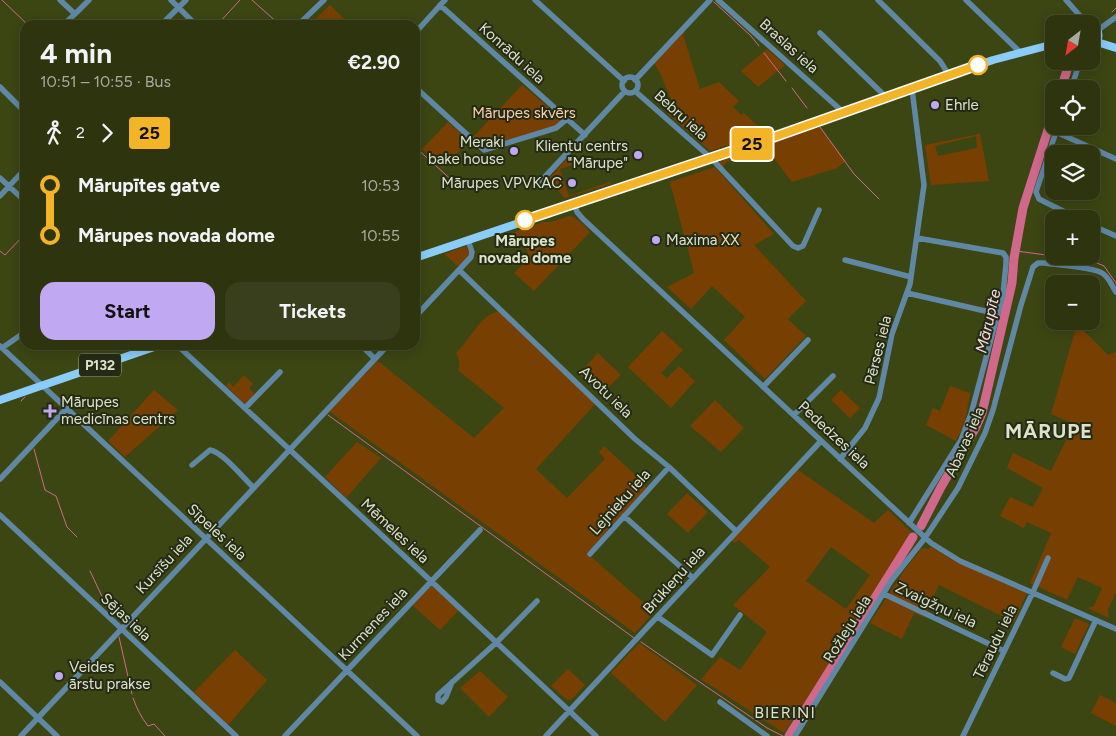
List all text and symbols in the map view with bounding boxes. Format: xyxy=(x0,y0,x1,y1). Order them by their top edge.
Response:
street label: Braslas iela xyxy=(756,15,822,77)
north arrow xyxy=(1045,15,1100,70)
map controls xyxy=(1045,15,1100,330)
street label: Konrādu iela xyxy=(475,19,549,87)
text: 4 min xyxy=(40,36,112,70)
text: €2.90 xyxy=(348,51,400,74)
unlabelled marker xyxy=(968,55,988,75)
text: 10:51 – 10:55 · Bus xyxy=(40,72,171,91)
button: locate xyxy=(1045,80,1100,135)
street label: Bebru iela xyxy=(650,86,712,144)
place label: Ehrle xyxy=(945,96,979,114)
marker: Ehrle xyxy=(929,99,941,111)
park label: Mārupes skvērs xyxy=(472,104,576,122)
icon: walk xyxy=(40,119,68,147)
icon: forward xyxy=(93,119,121,147)
text: 25 xyxy=(139,122,160,144)
text: 2 xyxy=(76,123,85,142)
line badge: 25 xyxy=(730,128,774,160)
place label: Meraki bake house xyxy=(428,133,504,168)
text: 25 xyxy=(742,133,762,155)
place label: Klientu centrs "Mārupe" xyxy=(535,137,628,172)
marker: Meraki bake house xyxy=(508,145,520,157)
button: layers xyxy=(1045,145,1100,200)
marker: Klientu centrs "Mārupe" xyxy=(632,149,644,161)
text: Mārupītes gatve xyxy=(78,174,220,197)
place label: Mārupes VPVKAC xyxy=(441,174,562,192)
text: 10:53 xyxy=(361,176,400,195)
marker: Mārupes VPVKAC xyxy=(566,177,578,189)
marker: Mārupes novada dome xyxy=(515,210,535,230)
button: + xyxy=(1045,210,1100,265)
text: Mārupes novada dome xyxy=(78,224,275,247)
text: 10:55 xyxy=(361,226,400,245)
place label: Maxima XX xyxy=(666,231,740,249)
place label: Mārupes novada dome xyxy=(479,232,572,267)
marker: Maxima XX xyxy=(650,234,662,246)
button: − xyxy=(1045,275,1100,330)
button: Start xyxy=(40,282,215,340)
button: Tickets xyxy=(225,282,400,340)
water label: Mārupīte xyxy=(971,287,1005,355)
street label: Pērses iela xyxy=(861,314,895,386)
road number: P132 xyxy=(79,354,121,376)
street label: Avotu iela xyxy=(576,362,636,422)
place label: Mārupes medicīnas centrs xyxy=(61,393,175,428)
street label: Pededzes iela xyxy=(794,397,874,473)
marker: Mārupes medicīnas centrs xyxy=(43,404,57,418)
street label: Abavas iela xyxy=(942,404,988,480)
district label: MĀRUPE xyxy=(1005,419,1093,443)
street label: Lejnieku iela xyxy=(586,465,654,539)
street label: Mēmeles iela xyxy=(357,495,433,567)
street label: Sīpeles iela xyxy=(184,500,250,564)
street label: Kursīšu iela xyxy=(132,531,196,597)
street label: Brūkleņu iela xyxy=(639,543,709,617)
street label: Zvaigžņu iela xyxy=(892,578,980,632)
street label: Kurmenes iela xyxy=(335,584,411,664)
street label: Sējas iela xyxy=(97,589,155,645)
street label: Rožleju iela xyxy=(819,592,875,666)
street label: Tēraudu iela xyxy=(969,602,1021,682)
place label: Veides ārstu prakse xyxy=(69,658,150,693)
marker: Veides ārstu prakse xyxy=(53,670,65,682)
district label: BIERIŅI xyxy=(754,703,816,722)

